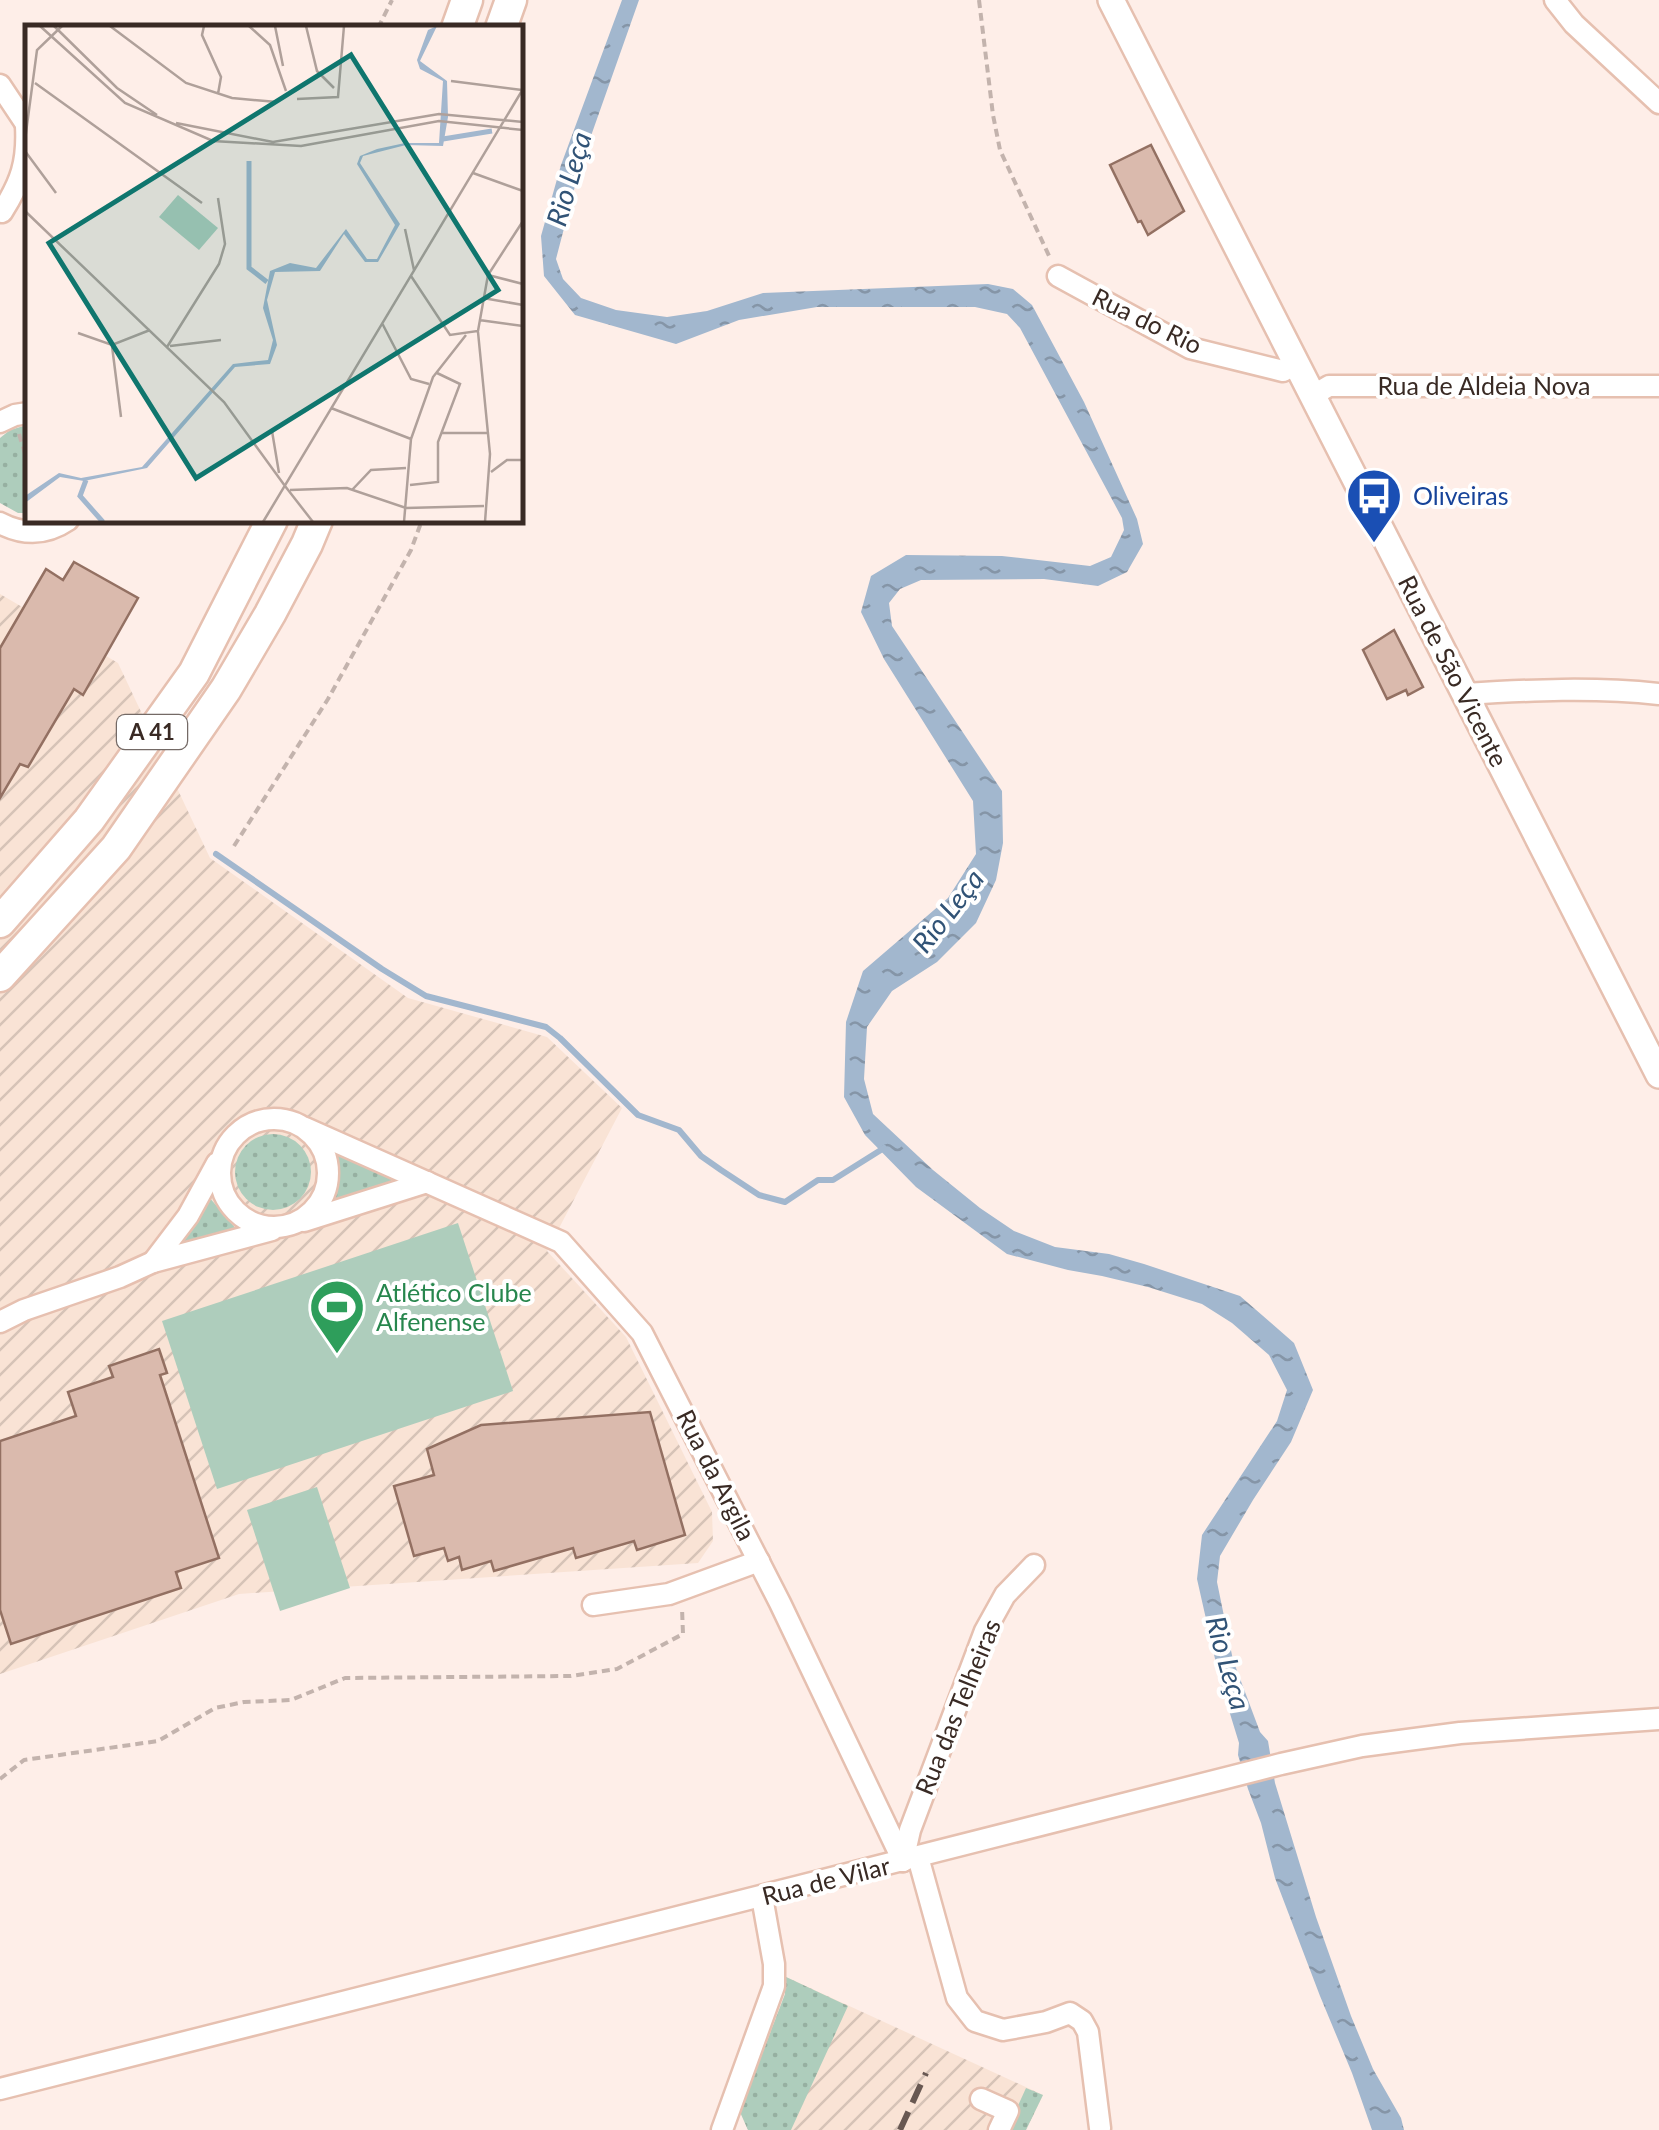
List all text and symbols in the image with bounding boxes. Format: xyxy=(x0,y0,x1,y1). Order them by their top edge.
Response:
inset map xyxy=(25,25,522,522)
water label: Rio Leça xyxy=(538,128,598,230)
street label: Rua do Rio xyxy=(1088,281,1207,359)
street label: Rua de Aldeia Nova xyxy=(1377,370,1591,400)
bus stop icon: Oliveiras xyxy=(1344,466,1404,545)
place label: Oliveiras xyxy=(1413,480,1509,510)
street label: Rua de São Vicente xyxy=(1393,570,1515,771)
road number: A 41 xyxy=(117,715,187,749)
water label: Rio Leça xyxy=(904,862,990,959)
sports icon: Atlético Clube Alfenense xyxy=(307,1277,367,1356)
place label: Atlético Clube Alfenense xyxy=(376,1277,532,1336)
street label: Rua da Argila xyxy=(671,1404,763,1545)
water label: Rio Leça xyxy=(1199,1612,1259,1714)
street label: Rua das Telheiras xyxy=(908,1614,1006,1799)
street label: Rua de Vilar xyxy=(759,1850,893,1910)

